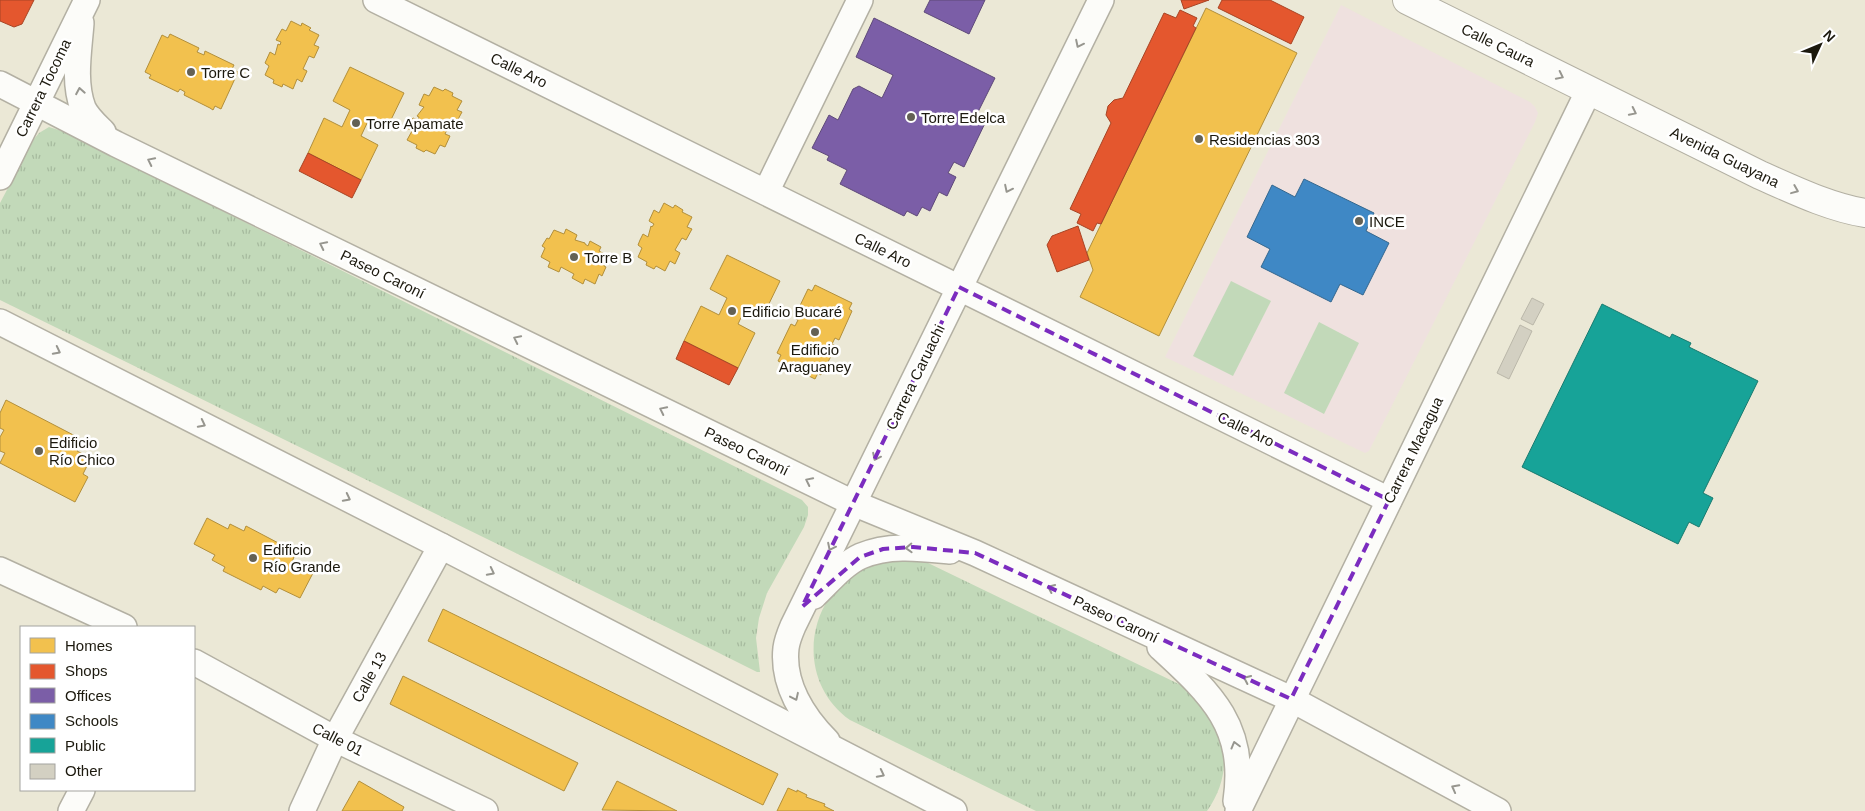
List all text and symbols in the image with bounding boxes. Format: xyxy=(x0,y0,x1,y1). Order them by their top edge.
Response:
street label: Calle Caura xyxy=(1459,20,1538,70)
north arrow xyxy=(1795,20,1845,70)
text: N xyxy=(1820,27,1839,45)
street label: Carrera Tocoma xyxy=(12,35,74,140)
one-way arrow xyxy=(1075,39,1086,48)
street label: Calle Aro xyxy=(488,49,550,91)
place label: Torre C xyxy=(201,64,250,81)
marker: Torre C xyxy=(185,66,197,78)
one-way arrow xyxy=(1555,70,1564,80)
one-way arrow xyxy=(76,87,86,95)
one-way arrow xyxy=(1628,106,1637,116)
place label: Torre Edelca xyxy=(921,109,1006,126)
marker: Torre Edelca xyxy=(905,111,917,123)
place label: Torre Apamate xyxy=(366,115,464,132)
marker: Torre Apamate xyxy=(350,117,362,129)
street label: Avenida Guayana xyxy=(1668,123,1783,191)
place label: Residencias 303 xyxy=(1209,131,1320,148)
marker: Residencias 303 xyxy=(1193,133,1205,145)
one-way arrow xyxy=(147,157,156,167)
one-way arrow xyxy=(1004,184,1014,193)
one-way arrow xyxy=(1790,184,1799,195)
place label: INCE xyxy=(1369,213,1405,230)
marker: INCE xyxy=(1353,215,1365,227)
street label: Calle Aro xyxy=(852,229,914,271)
one-way arrow xyxy=(320,241,329,251)
street label: Paseo Caroní xyxy=(338,246,429,302)
place label: Torre B xyxy=(584,249,632,266)
marker: Torre B xyxy=(568,251,580,263)
place label: Edificio Bucaré xyxy=(742,303,842,320)
marker: Edificio Bucaré xyxy=(726,305,738,317)
street label: Carrera Caruachi xyxy=(882,322,948,432)
marker: Edificio Araguaney xyxy=(809,326,821,338)
one-way arrow xyxy=(513,335,522,345)
place label: Edificio Araguaney xyxy=(779,341,852,375)
one-way arrow xyxy=(52,344,61,355)
street label: Carrera Macagua xyxy=(1380,393,1447,506)
one-way arrow xyxy=(659,406,668,416)
street label: Calle Aro xyxy=(1215,408,1277,450)
one-way arrow xyxy=(197,418,206,428)
street label: Paseo Caroní xyxy=(702,423,793,479)
place label: Edificio Río Chico xyxy=(49,434,115,468)
marker: Edificio Río Chico xyxy=(33,445,45,457)
one-way arrow xyxy=(872,451,882,460)
one-way arrow xyxy=(805,477,814,488)
one-way arrow xyxy=(341,492,350,502)
place label: Edificio Río Grande xyxy=(263,541,341,575)
one-way arrow xyxy=(828,541,838,550)
one-way arrow xyxy=(905,543,912,553)
marker: Edificio Río Grande xyxy=(247,552,259,564)
one-way arrow xyxy=(486,566,495,576)
one-way arrow xyxy=(1047,584,1056,595)
street label: Paseo Caroní xyxy=(1071,592,1162,646)
legend xyxy=(20,626,195,791)
text: Homes xyxy=(65,637,113,654)
street label: Calle 13 xyxy=(348,649,390,705)
text: Shops xyxy=(65,662,108,679)
one-way arrow xyxy=(1243,675,1252,685)
text: Offices xyxy=(65,687,111,704)
one-way arrow xyxy=(789,692,800,701)
text: Schools xyxy=(65,712,118,729)
street label: Calle 01 xyxy=(310,719,366,759)
text: Public xyxy=(65,737,106,754)
one-way arrow xyxy=(1231,742,1241,750)
text: Other xyxy=(65,762,103,779)
one-way arrow xyxy=(876,768,885,778)
one-way arrow xyxy=(1452,784,1461,794)

